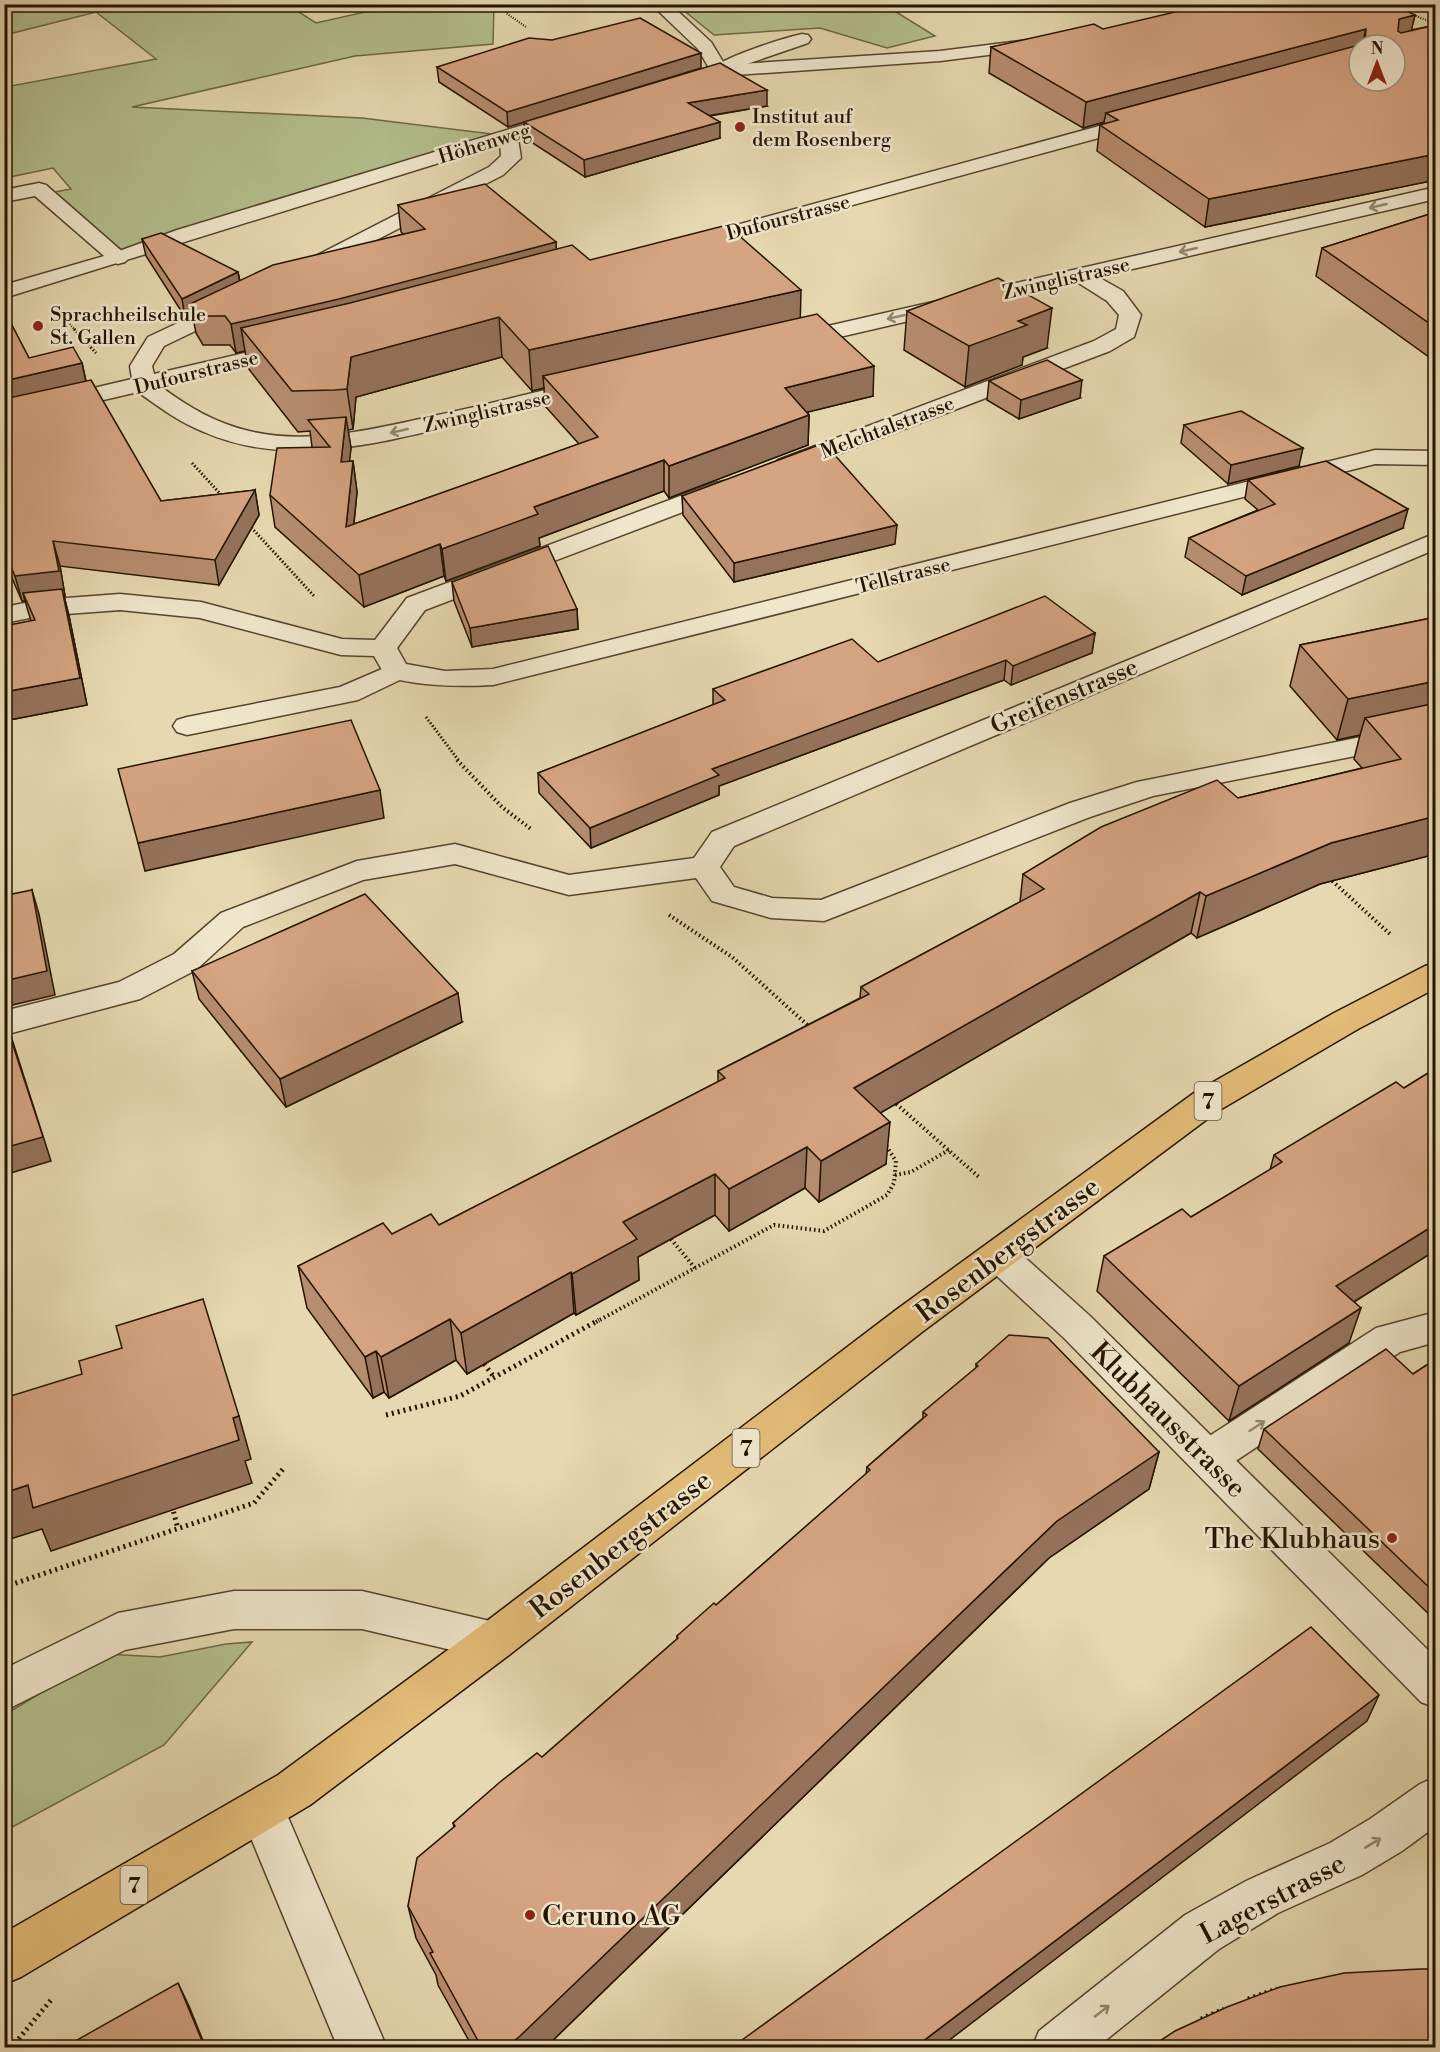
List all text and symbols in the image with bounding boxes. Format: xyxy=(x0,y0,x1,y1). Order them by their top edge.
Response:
north arrow xyxy=(1347,33,1407,93)
text: N xyxy=(1371,39,1384,59)
place label: Institut auf dem Rosenberg xyxy=(752,105,892,153)
street label: Höhenweg xyxy=(435,118,534,170)
marker: Institut auf dem Rosenberg xyxy=(733,120,747,134)
street label: Dufourstrasse xyxy=(724,190,853,247)
one-way arrow xyxy=(1369,201,1388,213)
one-way arrow xyxy=(1179,245,1199,256)
street label: Zwinglistrasse xyxy=(1000,253,1133,306)
place label: Sprachheilschule St. Gallen xyxy=(50,303,206,351)
one-way arrow xyxy=(887,312,906,323)
marker: Sprachheilschule St. Gallen xyxy=(31,319,45,333)
street label: Dufourstrasse xyxy=(132,346,261,401)
street label: Zwinglistrasse xyxy=(421,386,554,439)
street label: Melchtalstrasse xyxy=(817,391,958,465)
one-way arrow xyxy=(390,425,409,437)
street label: Tellstrasse xyxy=(854,553,953,600)
street label: Greifenstrasse xyxy=(986,652,1143,741)
road number: 7 xyxy=(1194,1082,1222,1120)
street label: Rosenbergstrasse xyxy=(909,1170,1107,1331)
street label: Klubhausstrasse xyxy=(1082,1335,1253,1506)
one-way arrow xyxy=(1248,1420,1265,1432)
road number: 7 xyxy=(732,1429,760,1467)
street label: Rosenbergstrasse xyxy=(523,1463,719,1627)
place label: The Klubhaus xyxy=(1205,1522,1380,1557)
marker: The Klubhaus xyxy=(1385,1531,1399,1545)
one-way arrow xyxy=(1364,1836,1381,1848)
street label: Lagerstrasse xyxy=(1194,1846,1352,1952)
road number: 7 xyxy=(120,1866,148,1904)
place label: Ceruno AG xyxy=(542,1899,681,1934)
marker: Ceruno AG xyxy=(523,1908,537,1922)
one-way arrow xyxy=(1093,2005,1109,2018)

